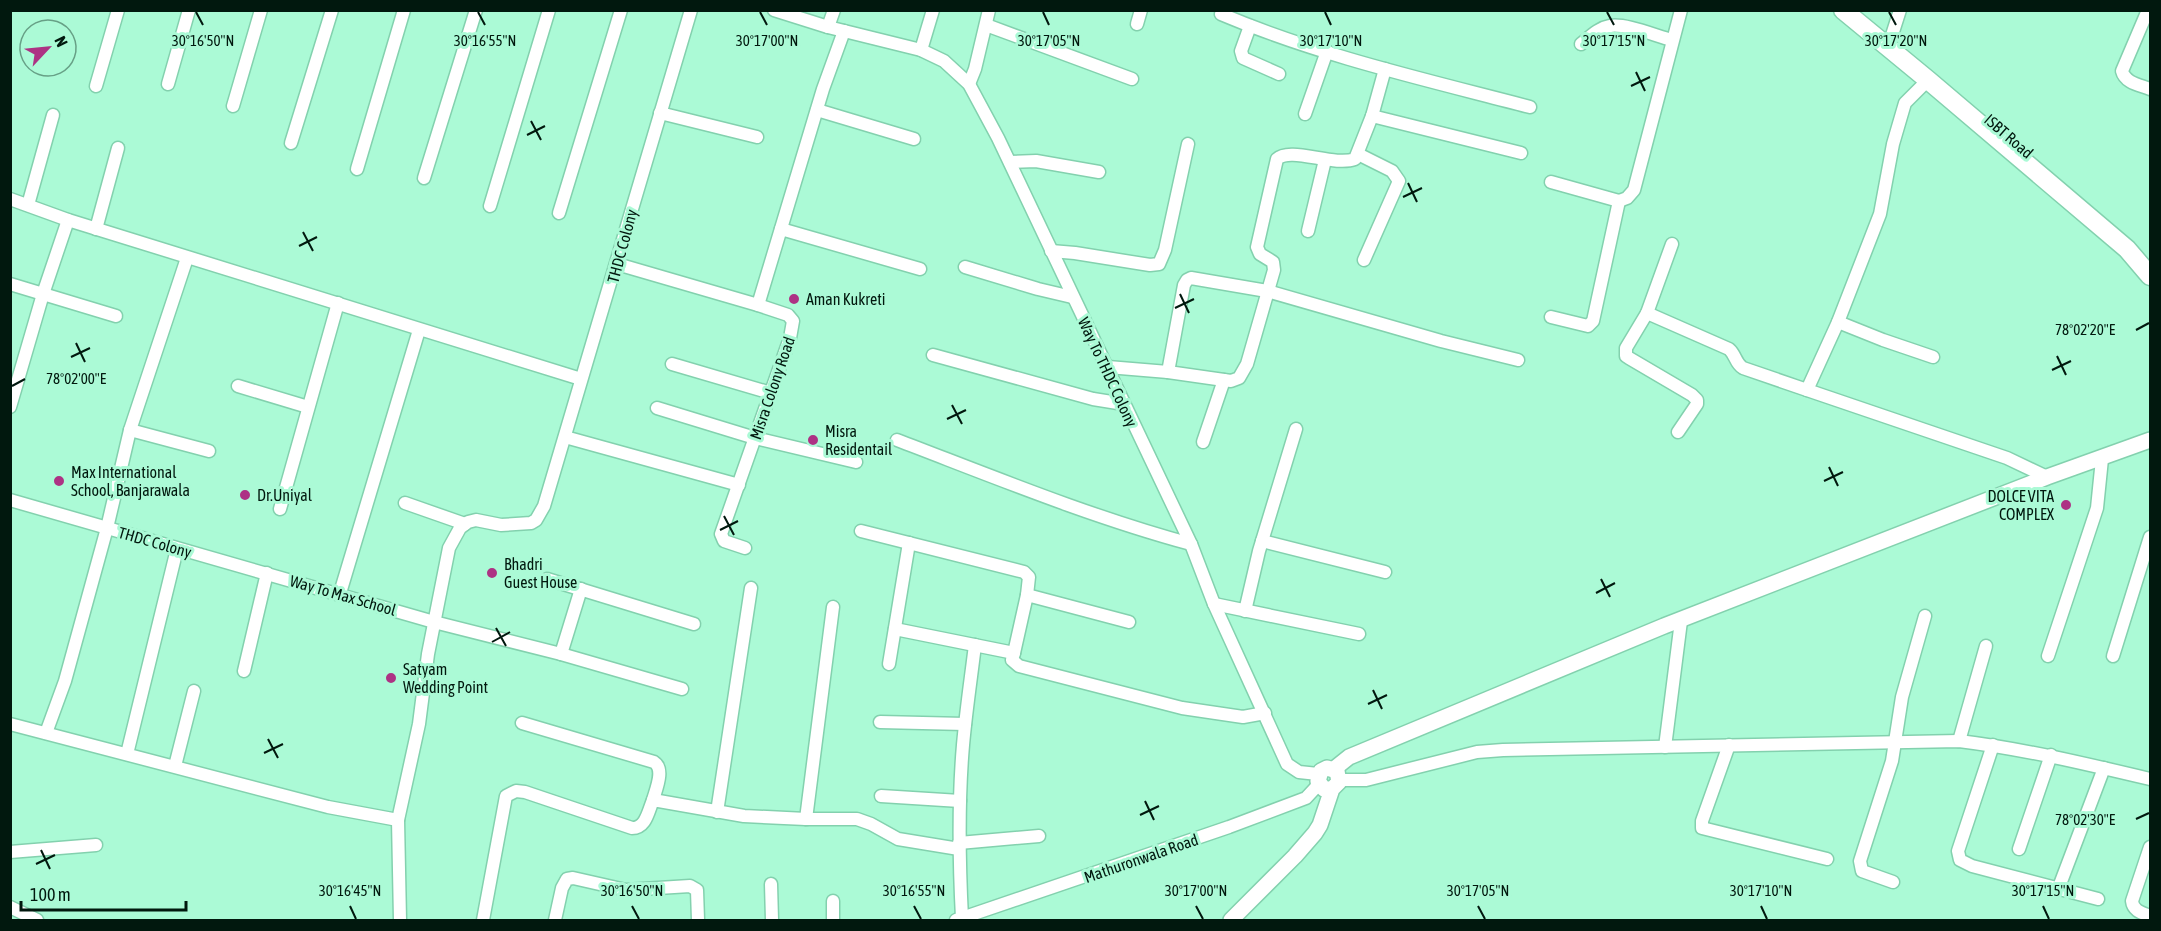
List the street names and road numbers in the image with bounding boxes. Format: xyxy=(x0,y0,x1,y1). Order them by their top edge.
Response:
street label: ISBT Road xyxy=(1981,110,2037,162)
street label: THDC Colony xyxy=(604,207,642,285)
street label: Way To THDC Colony xyxy=(1074,315,1141,430)
street label: Misra Colony Road xyxy=(746,334,799,442)
street label: THDC Colony xyxy=(116,523,194,562)
street label: Way To Max School xyxy=(288,571,399,620)
street label: Mathuronwala Road xyxy=(1082,830,1200,886)

